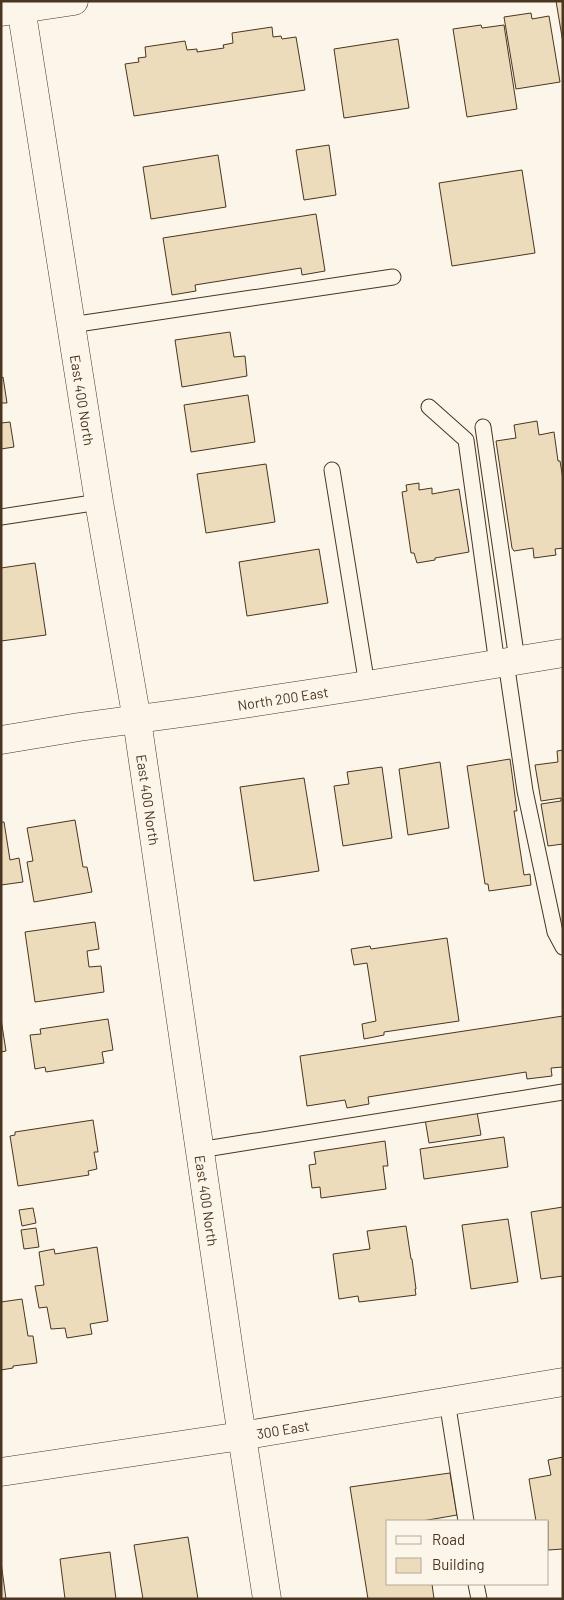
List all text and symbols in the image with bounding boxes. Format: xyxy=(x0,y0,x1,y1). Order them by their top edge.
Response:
street label: East 400 North xyxy=(67,353,98,447)
street label: North 200 East xyxy=(236,683,329,713)
street label: East 400 North xyxy=(134,753,164,846)
street label: East 400 North xyxy=(192,1154,222,1247)
street label: 300 East xyxy=(255,1416,310,1442)
legend xyxy=(386,1520,549,1585)
text: Road xyxy=(432,1530,465,1548)
text: Building xyxy=(432,1555,485,1573)

